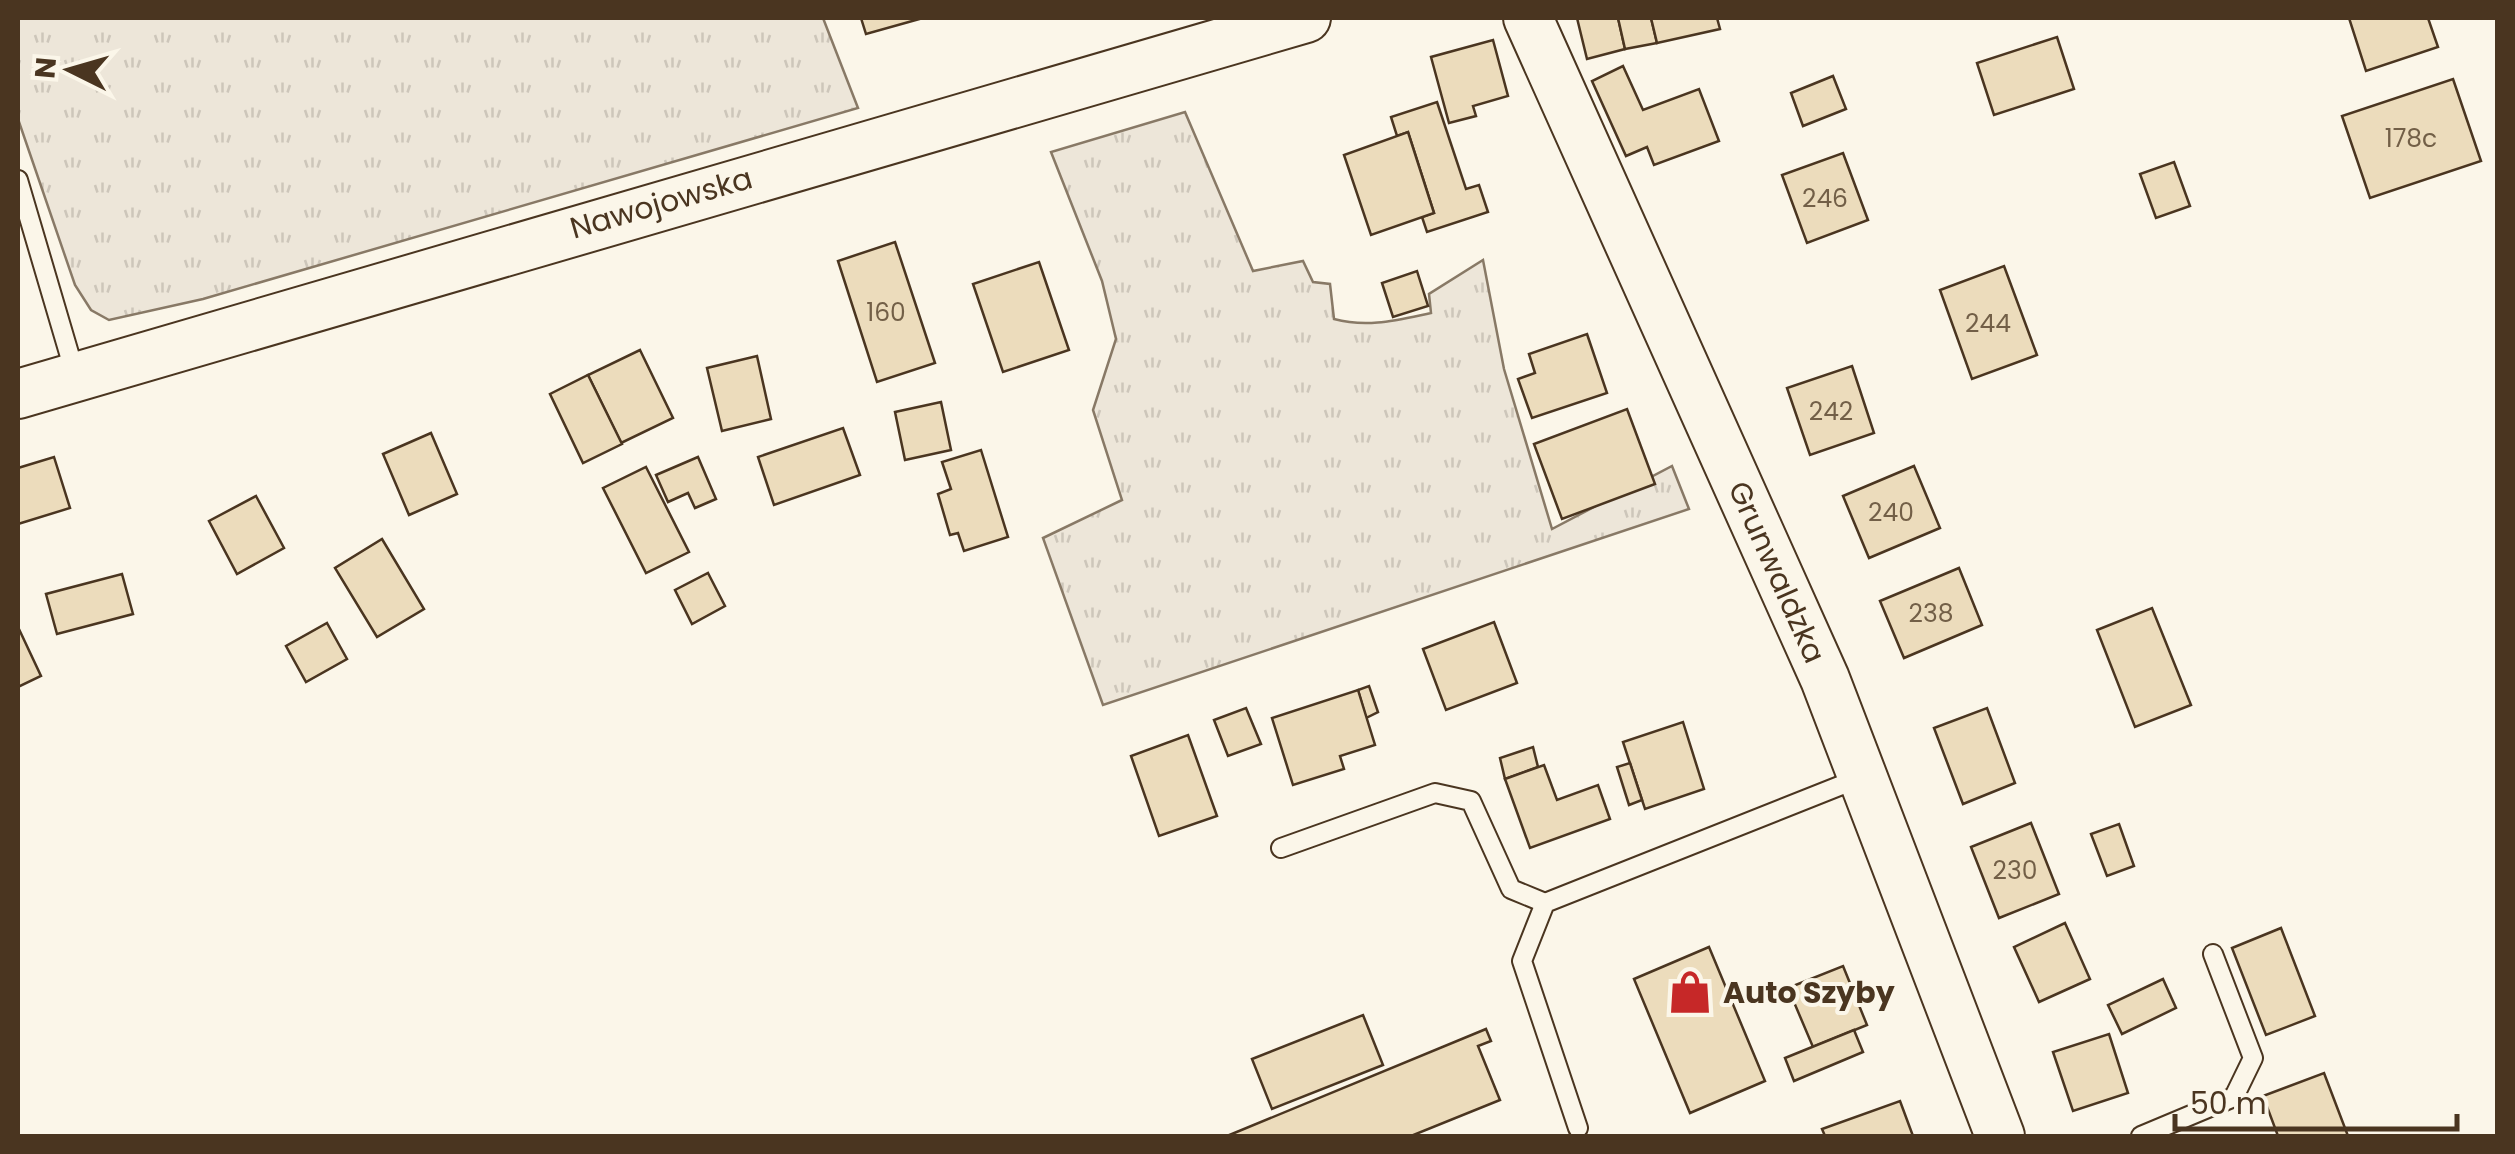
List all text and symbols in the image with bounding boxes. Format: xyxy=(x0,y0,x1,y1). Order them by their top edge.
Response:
north arrow xyxy=(20,20,120,120)
text: N xyxy=(25,56,66,80)
house number: 178c xyxy=(2385,121,2437,156)
street label: Nawojowska xyxy=(565,156,757,250)
house number: 246 xyxy=(1802,181,1848,216)
house number: 160 xyxy=(866,295,906,330)
house number: 244 xyxy=(1965,306,2011,341)
house number: 242 xyxy=(1809,394,1853,429)
street label: Grunwaldzka xyxy=(1718,474,1836,670)
house number: 240 xyxy=(1868,495,1914,530)
house number: 238 xyxy=(1909,596,1953,631)
house number: 230 xyxy=(1993,853,2037,888)
shop icon: Auto Szyby xyxy=(1666,968,1714,1016)
place label: Auto Szyby xyxy=(1723,971,1895,1014)
scale bar xyxy=(2175,1069,2458,1131)
text: 50 m xyxy=(2190,1082,2267,1125)

